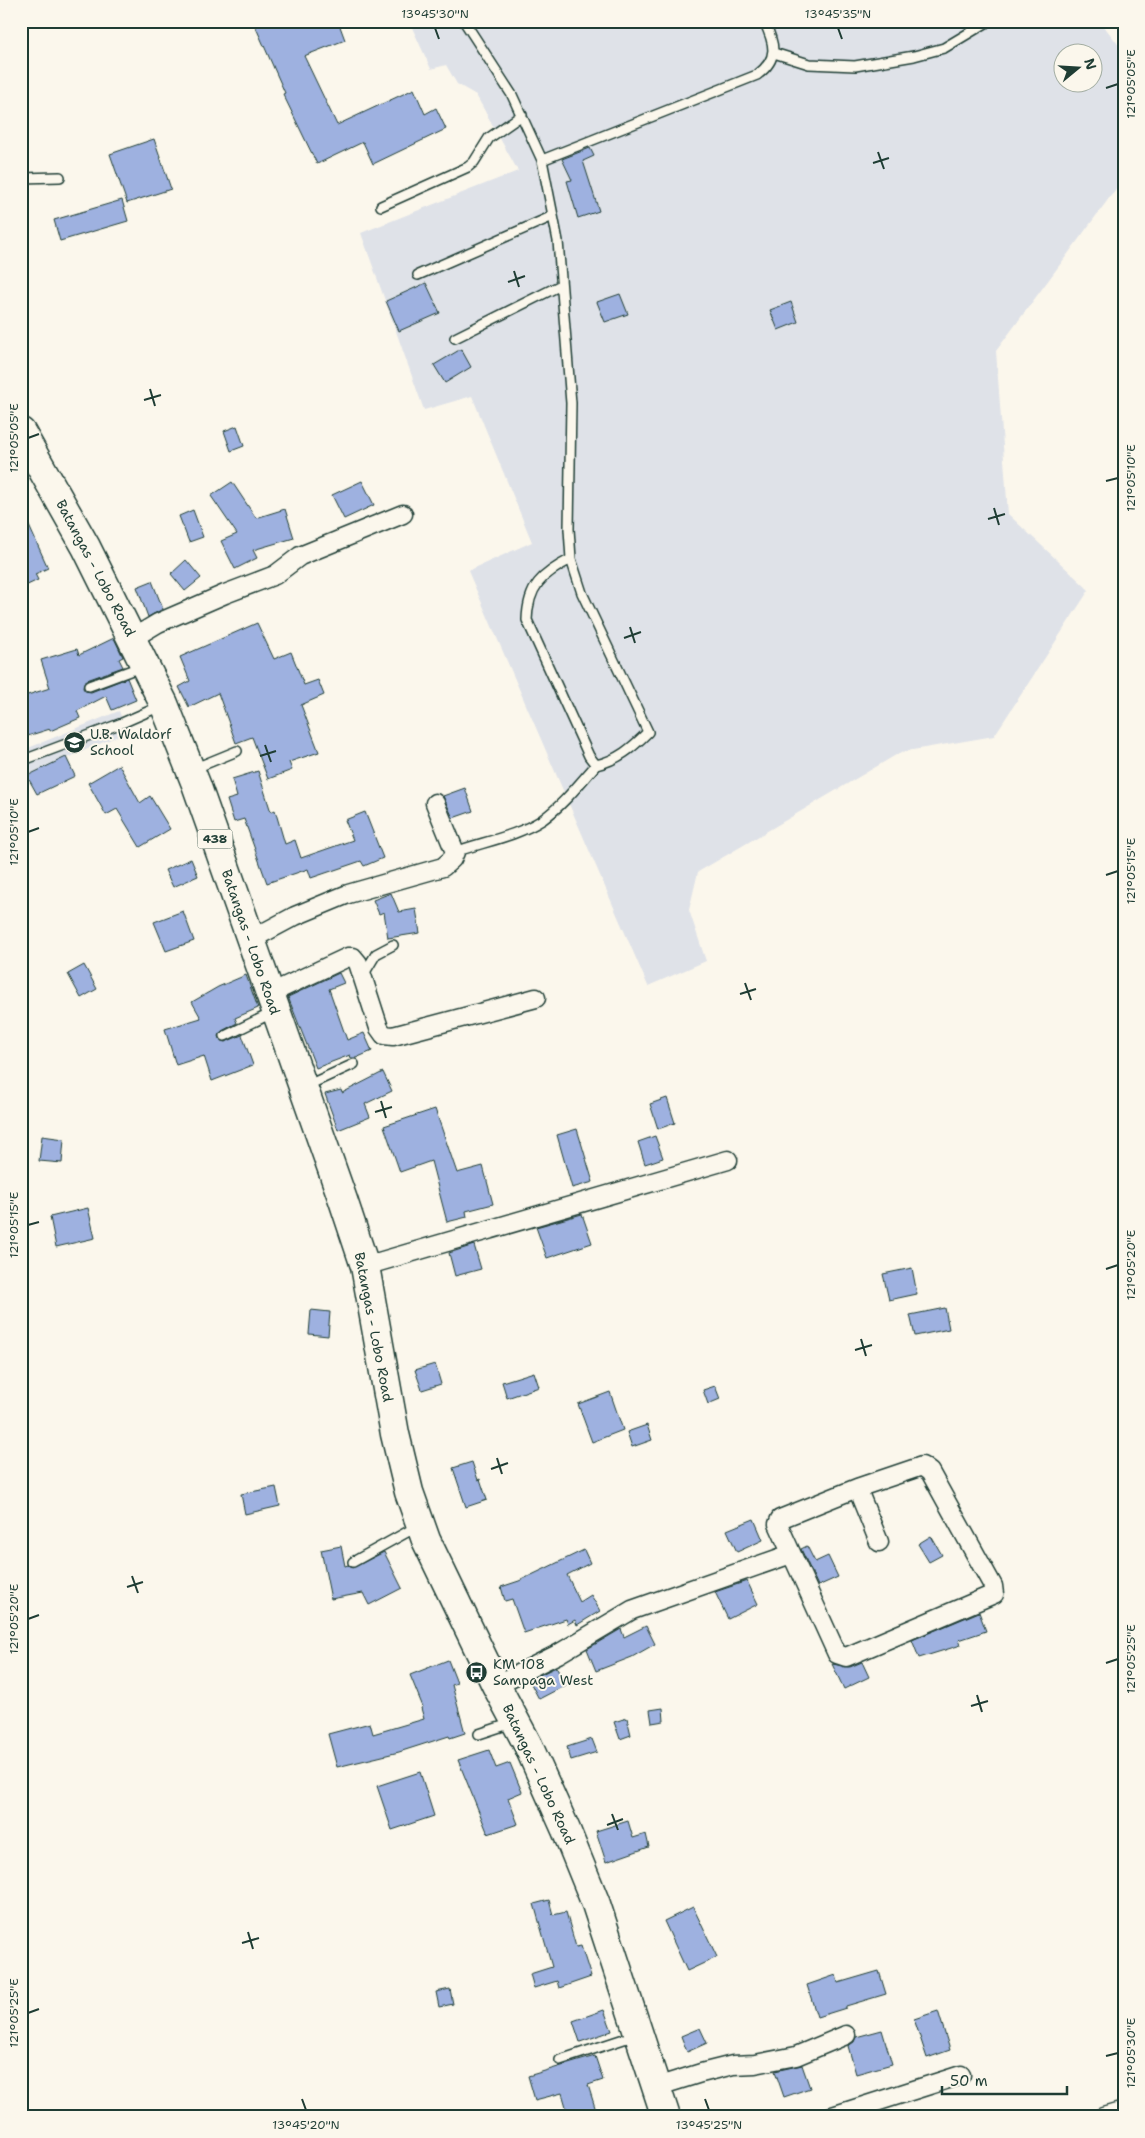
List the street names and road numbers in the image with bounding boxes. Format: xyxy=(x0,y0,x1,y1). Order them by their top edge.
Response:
street label: Batangas - Lobo Road xyxy=(52,496,140,640)
road number: 438 xyxy=(198,830,232,849)
street label: Batangas - Lobo Road xyxy=(218,867,284,1017)
street label: Batangas - Lobo Road xyxy=(351,1250,397,1404)
street label: Batangas - Lobo Road xyxy=(499,1701,579,1847)

